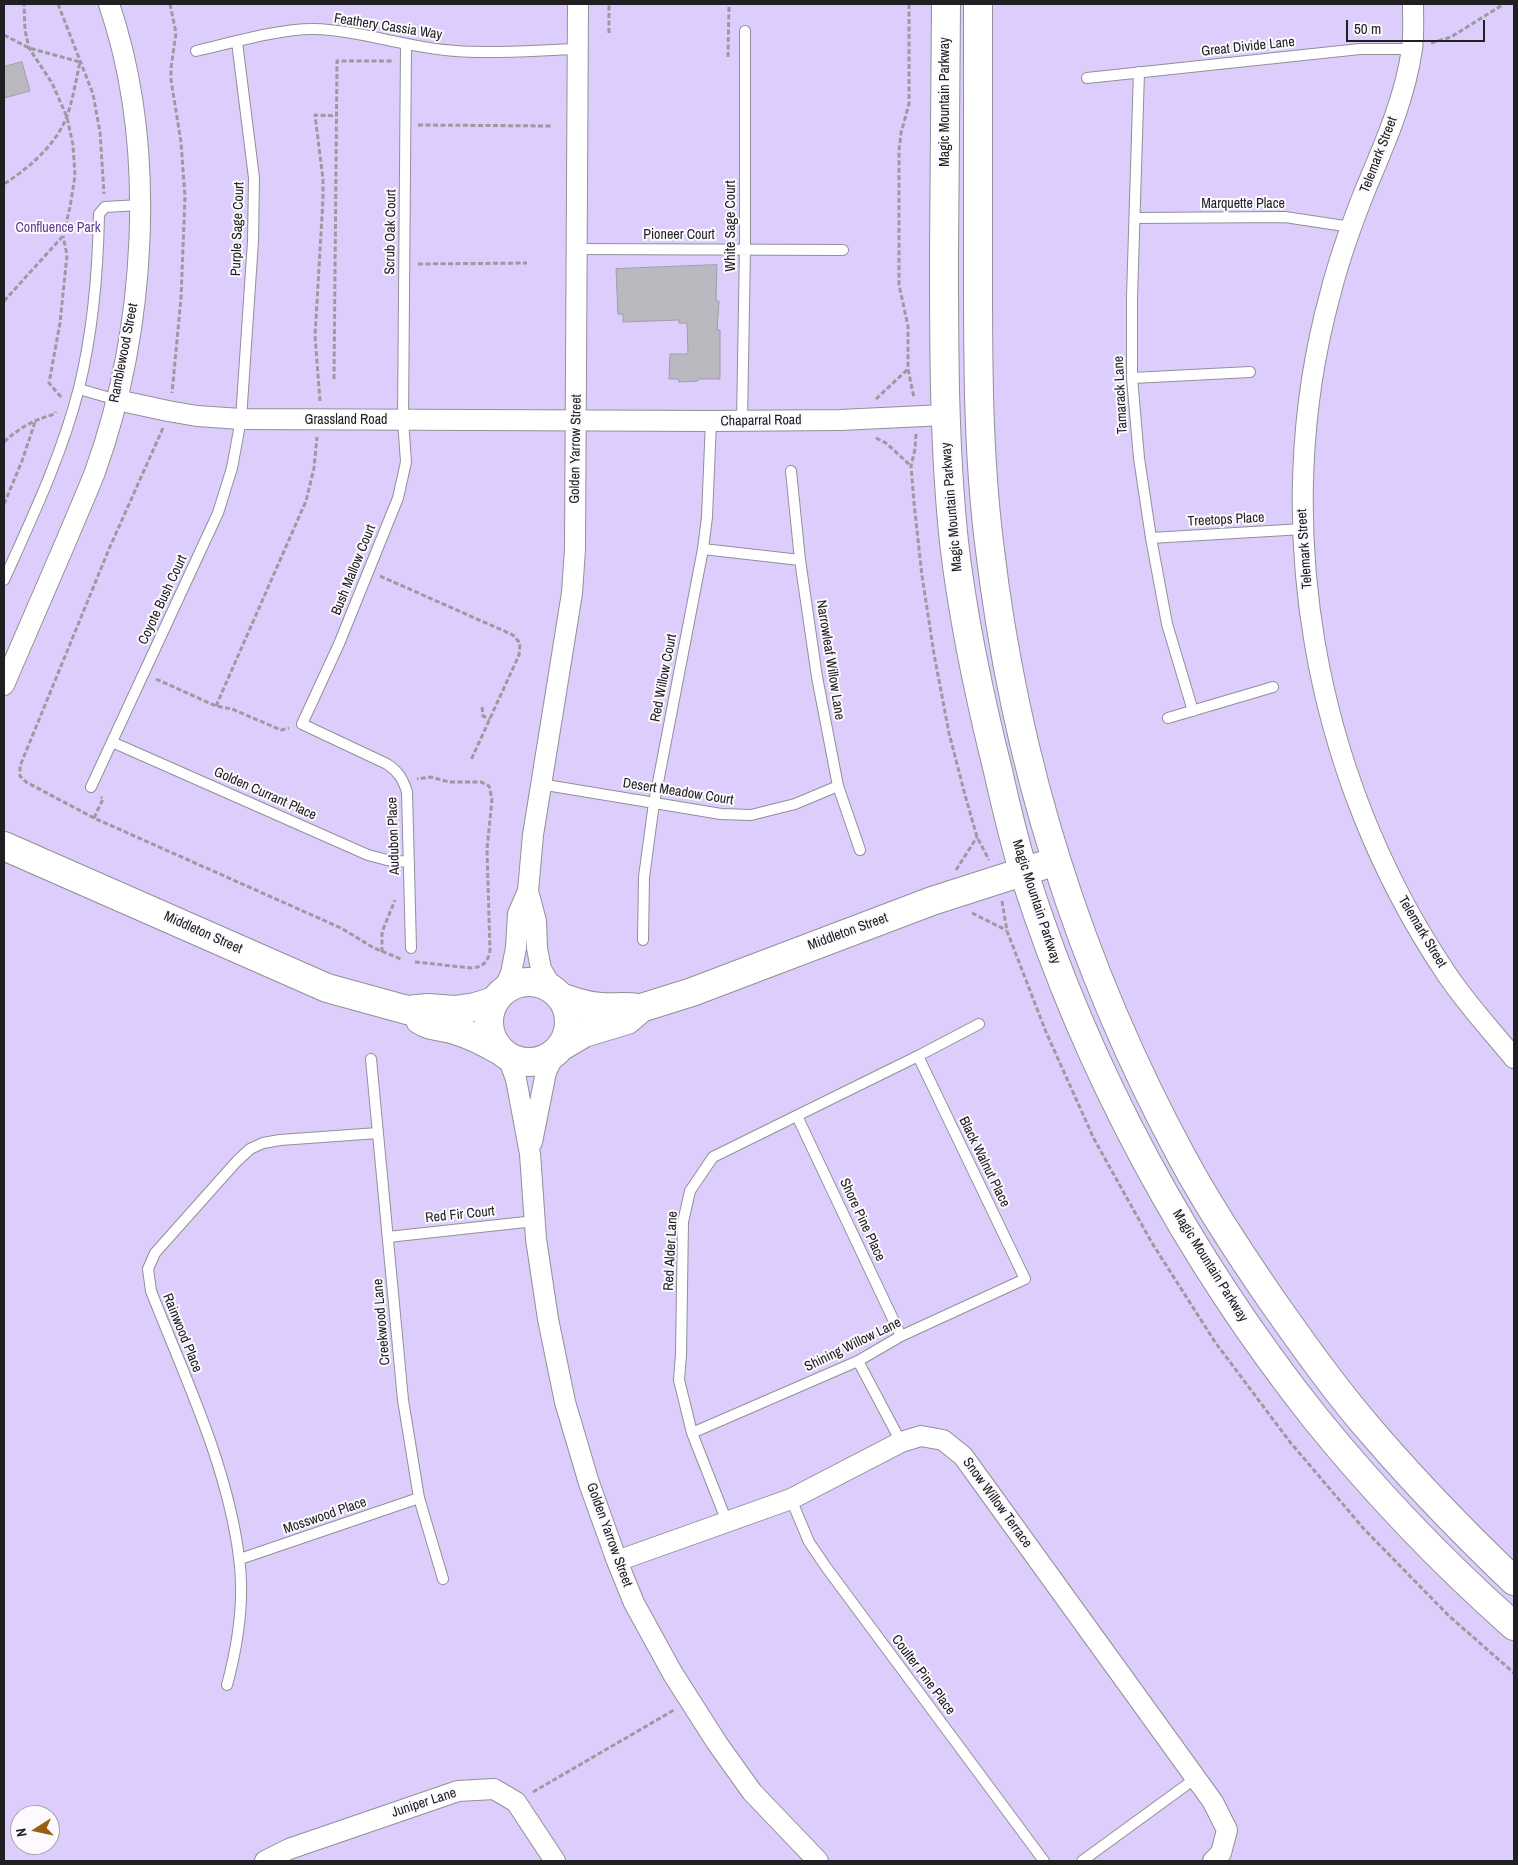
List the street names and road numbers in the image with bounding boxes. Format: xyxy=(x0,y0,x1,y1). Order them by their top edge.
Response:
street label: Feathery Cassia Way xyxy=(333,10,443,44)
street label: Great Divide Lane xyxy=(1200,34,1296,60)
street label: Magic Mountain Parkway xyxy=(937,37,953,167)
street label: Telemark Street xyxy=(1357,114,1401,196)
street label: White Sage Court xyxy=(723,180,739,272)
street label: Purple Sage Court xyxy=(228,182,248,276)
street label: Scrub Oak Court xyxy=(382,189,400,275)
street label: Marquette Place xyxy=(1201,196,1285,212)
street label: Pioneer Court xyxy=(643,227,715,243)
street label: Ramblewood Street xyxy=(106,302,142,404)
street label: Tamarack Lane xyxy=(1111,355,1131,435)
street label: Golden Yarrow Street xyxy=(567,394,585,504)
street label: Grassland Road xyxy=(305,412,387,428)
street label: Chaparral Road xyxy=(720,412,802,430)
street label: Magic Mountain Parkway xyxy=(938,442,966,572)
street label: Telemark Street xyxy=(1294,508,1316,590)
street label: Treetops Place xyxy=(1187,510,1265,530)
street label: Bush Mallow Court xyxy=(328,522,380,618)
street label: Coyote Bush Court xyxy=(135,552,191,648)
street label: Narrowleaf Willow Lane xyxy=(812,599,848,721)
street label: Red Willow Court xyxy=(647,633,681,723)
street label: Golden Currant Place xyxy=(211,764,319,824)
street label: Desert Meadow Court xyxy=(622,775,734,809)
street label: Audubon Place xyxy=(384,797,404,875)
street label: Magic Mountain Parkway xyxy=(1008,838,1064,966)
street label: Telemark Street xyxy=(1394,893,1450,971)
street label: Middleton Street xyxy=(161,908,245,958)
street label: Middleton Street xyxy=(806,910,890,954)
street label: Black Walnut Place xyxy=(955,1114,1013,1210)
street label: Shore Pine Place xyxy=(836,1176,888,1264)
street label: Red Fir Court xyxy=(425,1203,495,1227)
street label: Magic Mountain Parkway xyxy=(1169,1207,1251,1325)
street label: Red Alder Lane xyxy=(661,1211,681,1291)
street label: Creekwood Lane xyxy=(370,1278,394,1366)
street label: Rainwood Place xyxy=(159,1291,205,1375)
street label: Shining Willow Lane xyxy=(802,1314,904,1376)
street label: Snow Willow Terrace xyxy=(959,1455,1035,1551)
street label: Golden Yarrow Street xyxy=(582,1481,636,1589)
street label: Mosswood Place xyxy=(281,1494,369,1538)
street label: Coulter Pine Place xyxy=(887,1632,959,1718)
street label: Juniper Lane xyxy=(390,1785,458,1821)

